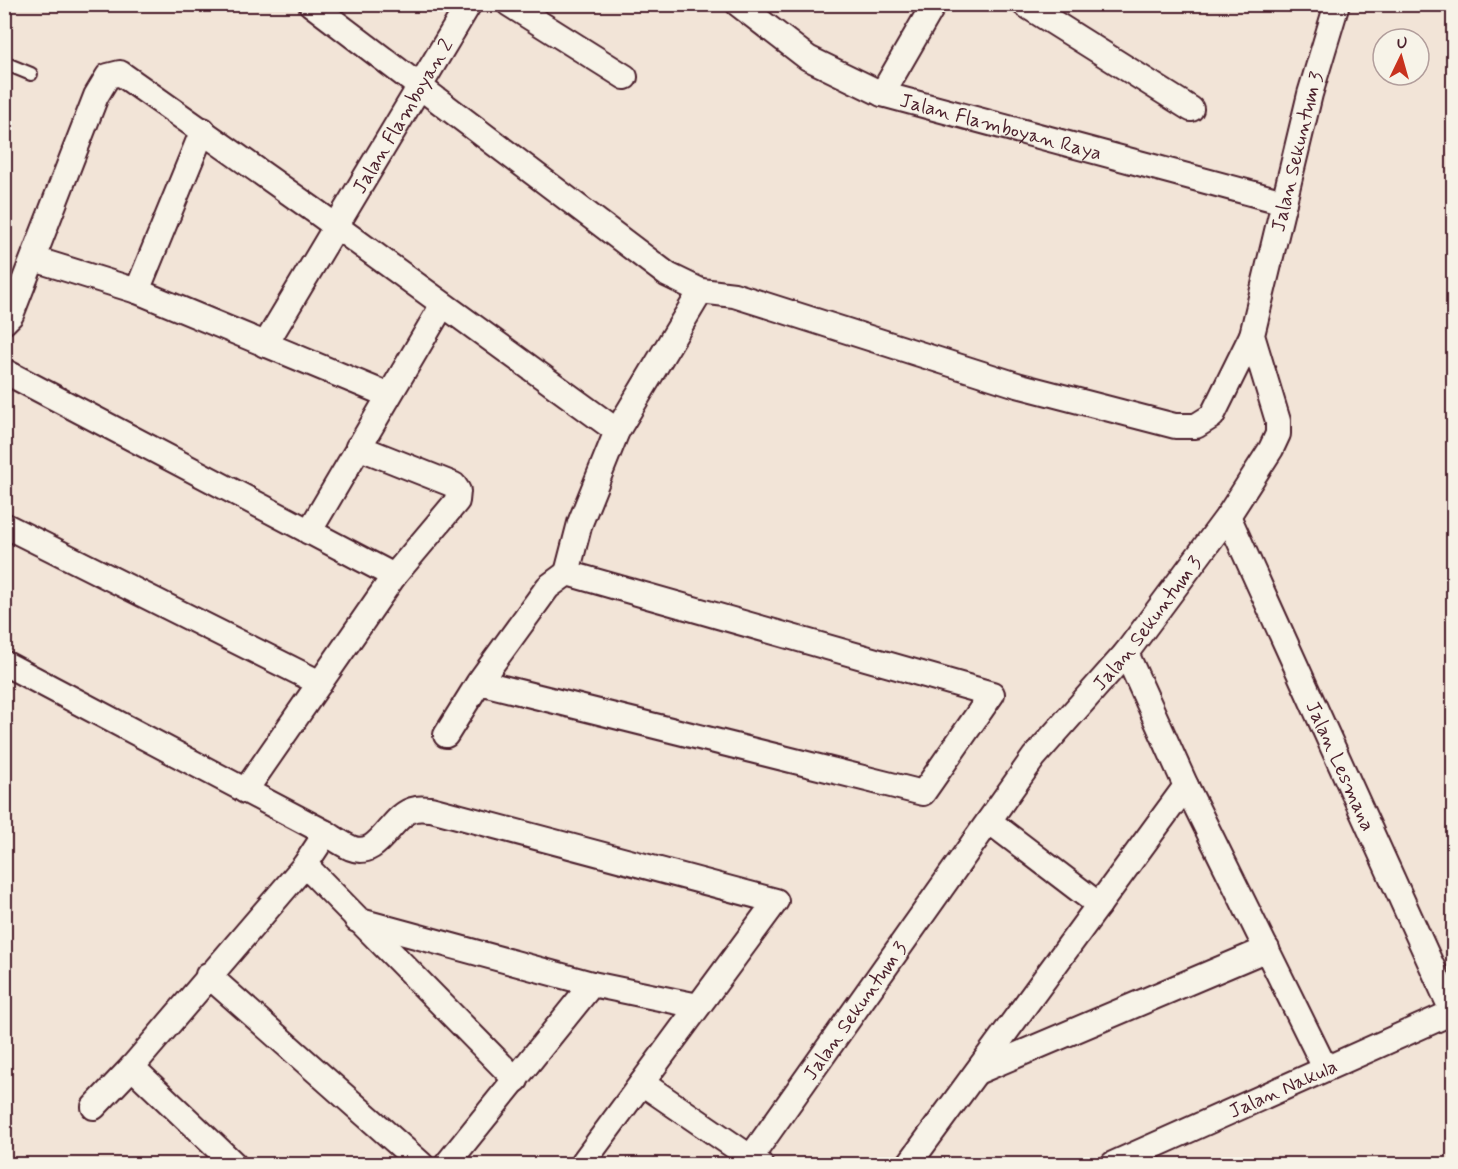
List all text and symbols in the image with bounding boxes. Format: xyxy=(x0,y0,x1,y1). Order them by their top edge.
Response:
north arrow xyxy=(1371,27,1431,87)
text: U xyxy=(1396,33,1408,54)
street label: Jalan Flamboyan 2 xyxy=(347,34,460,199)
street label: Jalan Sekuntum 3 xyxy=(1265,69,1331,235)
street label: Jalan Flamboyan Raya xyxy=(897,87,1105,167)
street label: Jalan Sekuntum 3 xyxy=(1087,551,1209,697)
street label: Jalan Lesmana xyxy=(1298,697,1381,836)
street label: Jalan Sekuntum 3 xyxy=(797,937,914,1086)
street label: Jalan Nakula xyxy=(1225,1053,1342,1126)

